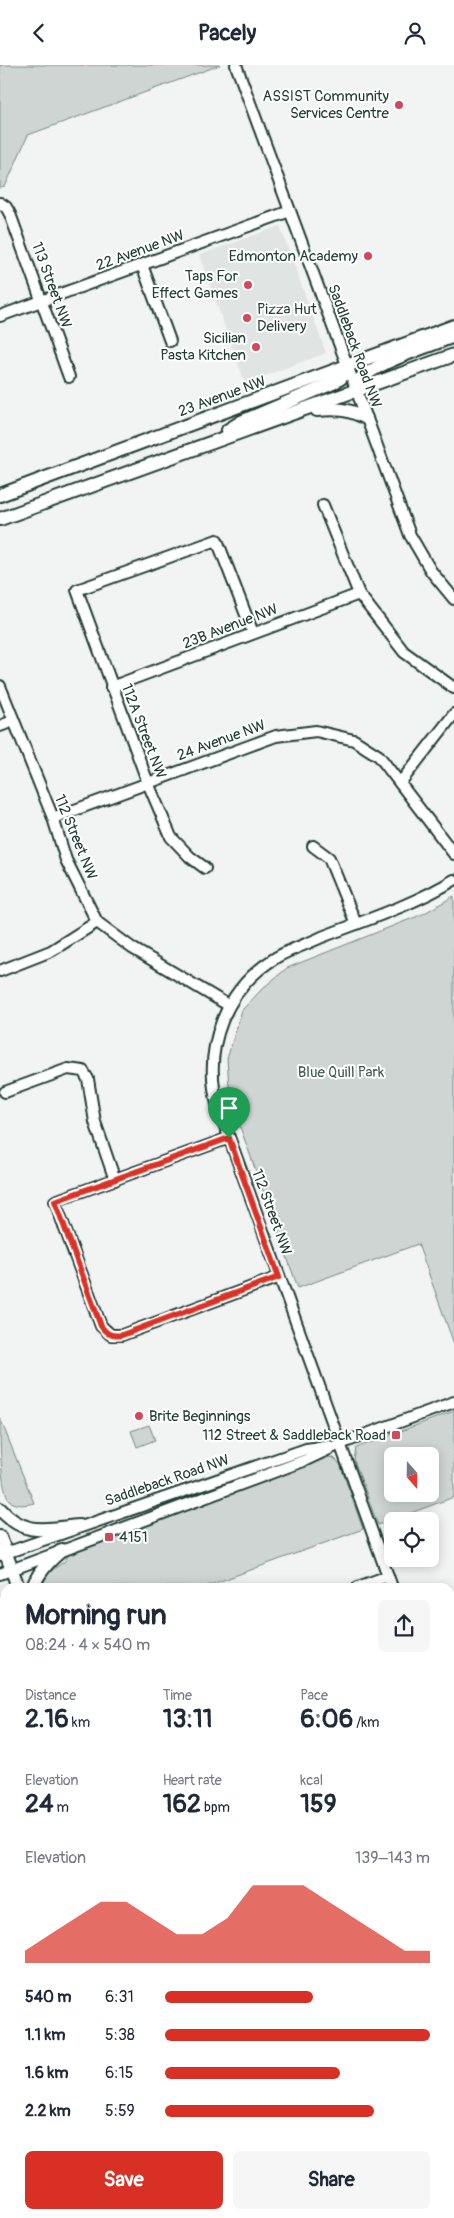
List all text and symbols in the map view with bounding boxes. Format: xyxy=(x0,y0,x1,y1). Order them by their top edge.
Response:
icon: back xyxy=(25,19,53,47)
text: Pacely xyxy=(198,19,256,47)
icon: person xyxy=(401,19,429,47)
place label: ASSIST Community Services Centre xyxy=(263,87,390,123)
marker: ASSIST Community Services Centre xyxy=(393,99,405,111)
street label: 22 Avenue NW xyxy=(94,226,187,275)
street label: 113 Street NW xyxy=(27,240,76,331)
place label: Edmonton Academy xyxy=(229,247,359,266)
marker: Edmonton Academy xyxy=(362,250,374,262)
place label: Taps For Effect Games xyxy=(152,267,239,303)
marker: Taps For Effect Games xyxy=(242,279,254,291)
street label: Saddleback Road NW xyxy=(323,282,386,411)
place label: Pizza Hut Delivery xyxy=(257,300,318,336)
marker: Pizza Hut Delivery xyxy=(241,312,253,324)
place label: Sicilian Pasta Kitchen xyxy=(160,329,246,365)
marker: Sicilian Pasta Kitchen xyxy=(250,341,262,353)
street label: 23 Avenue NW xyxy=(176,372,269,421)
street label: 23B Avenue NW xyxy=(180,600,281,653)
street label: 112A Street NW xyxy=(117,681,170,781)
street label: 24 Avenue NW xyxy=(174,716,268,765)
street label: 112 Street NW xyxy=(50,792,101,883)
park label: Blue Quill Park xyxy=(298,1063,385,1082)
pin xyxy=(208,1087,250,1138)
icon: arrive xyxy=(215,1094,243,1122)
street label: 112 Street NW xyxy=(247,1167,296,1258)
place label: Brite Beginnings xyxy=(149,1407,251,1426)
marker: Brite Beginnings xyxy=(133,1410,145,1422)
place label: 112 Street & Saddleback Road xyxy=(202,1426,386,1445)
marker: 112 Street & Saddleback Road xyxy=(390,1429,402,1441)
north arrow xyxy=(384,1447,439,1503)
map controls xyxy=(384,1447,439,1567)
street label: Saddleback Road NW xyxy=(103,1450,232,1511)
button: locate xyxy=(384,1512,439,1567)
place label: 4151 xyxy=(119,1528,148,1547)
marker: 4151 xyxy=(103,1531,115,1543)
text: Morning run xyxy=(25,1598,167,1633)
button: share xyxy=(378,1600,430,1652)
text: 08:24 · 4 × 540 m xyxy=(25,1635,150,1655)
text: Distance xyxy=(25,1687,76,1704)
text: Time xyxy=(163,1687,192,1704)
text: Pace xyxy=(300,1687,328,1704)
text: 2.16 xyxy=(25,1704,69,1735)
text: 13:11 xyxy=(163,1704,213,1735)
text: 6:06 xyxy=(300,1704,353,1735)
text: km xyxy=(69,1714,90,1731)
text: /km xyxy=(353,1714,380,1731)
text: Elevation xyxy=(25,1772,78,1789)
text: Heart rate xyxy=(163,1772,222,1789)
text: kcal xyxy=(300,1772,323,1789)
text: 24 xyxy=(25,1789,53,1820)
text: 162 xyxy=(163,1789,201,1820)
text: 159 xyxy=(300,1789,337,1820)
text: m xyxy=(53,1799,69,1816)
text: bpm xyxy=(201,1799,230,1816)
text: Elevation xyxy=(25,1848,86,1868)
text: 139–143 m xyxy=(355,1848,430,1868)
text: 540 m xyxy=(25,1987,72,2007)
text: 6:31 xyxy=(105,1987,134,2007)
text: 1.1 km xyxy=(25,2025,65,2045)
text: 5:38 xyxy=(105,2025,135,2045)
text: 1.6 km xyxy=(25,2063,68,2083)
text: 6:15 xyxy=(105,2063,134,2083)
text: 2.2 km xyxy=(25,2101,71,2121)
text: 5:59 xyxy=(105,2101,135,2121)
button: Save xyxy=(25,2151,223,2209)
button: Share xyxy=(233,2151,430,2209)

